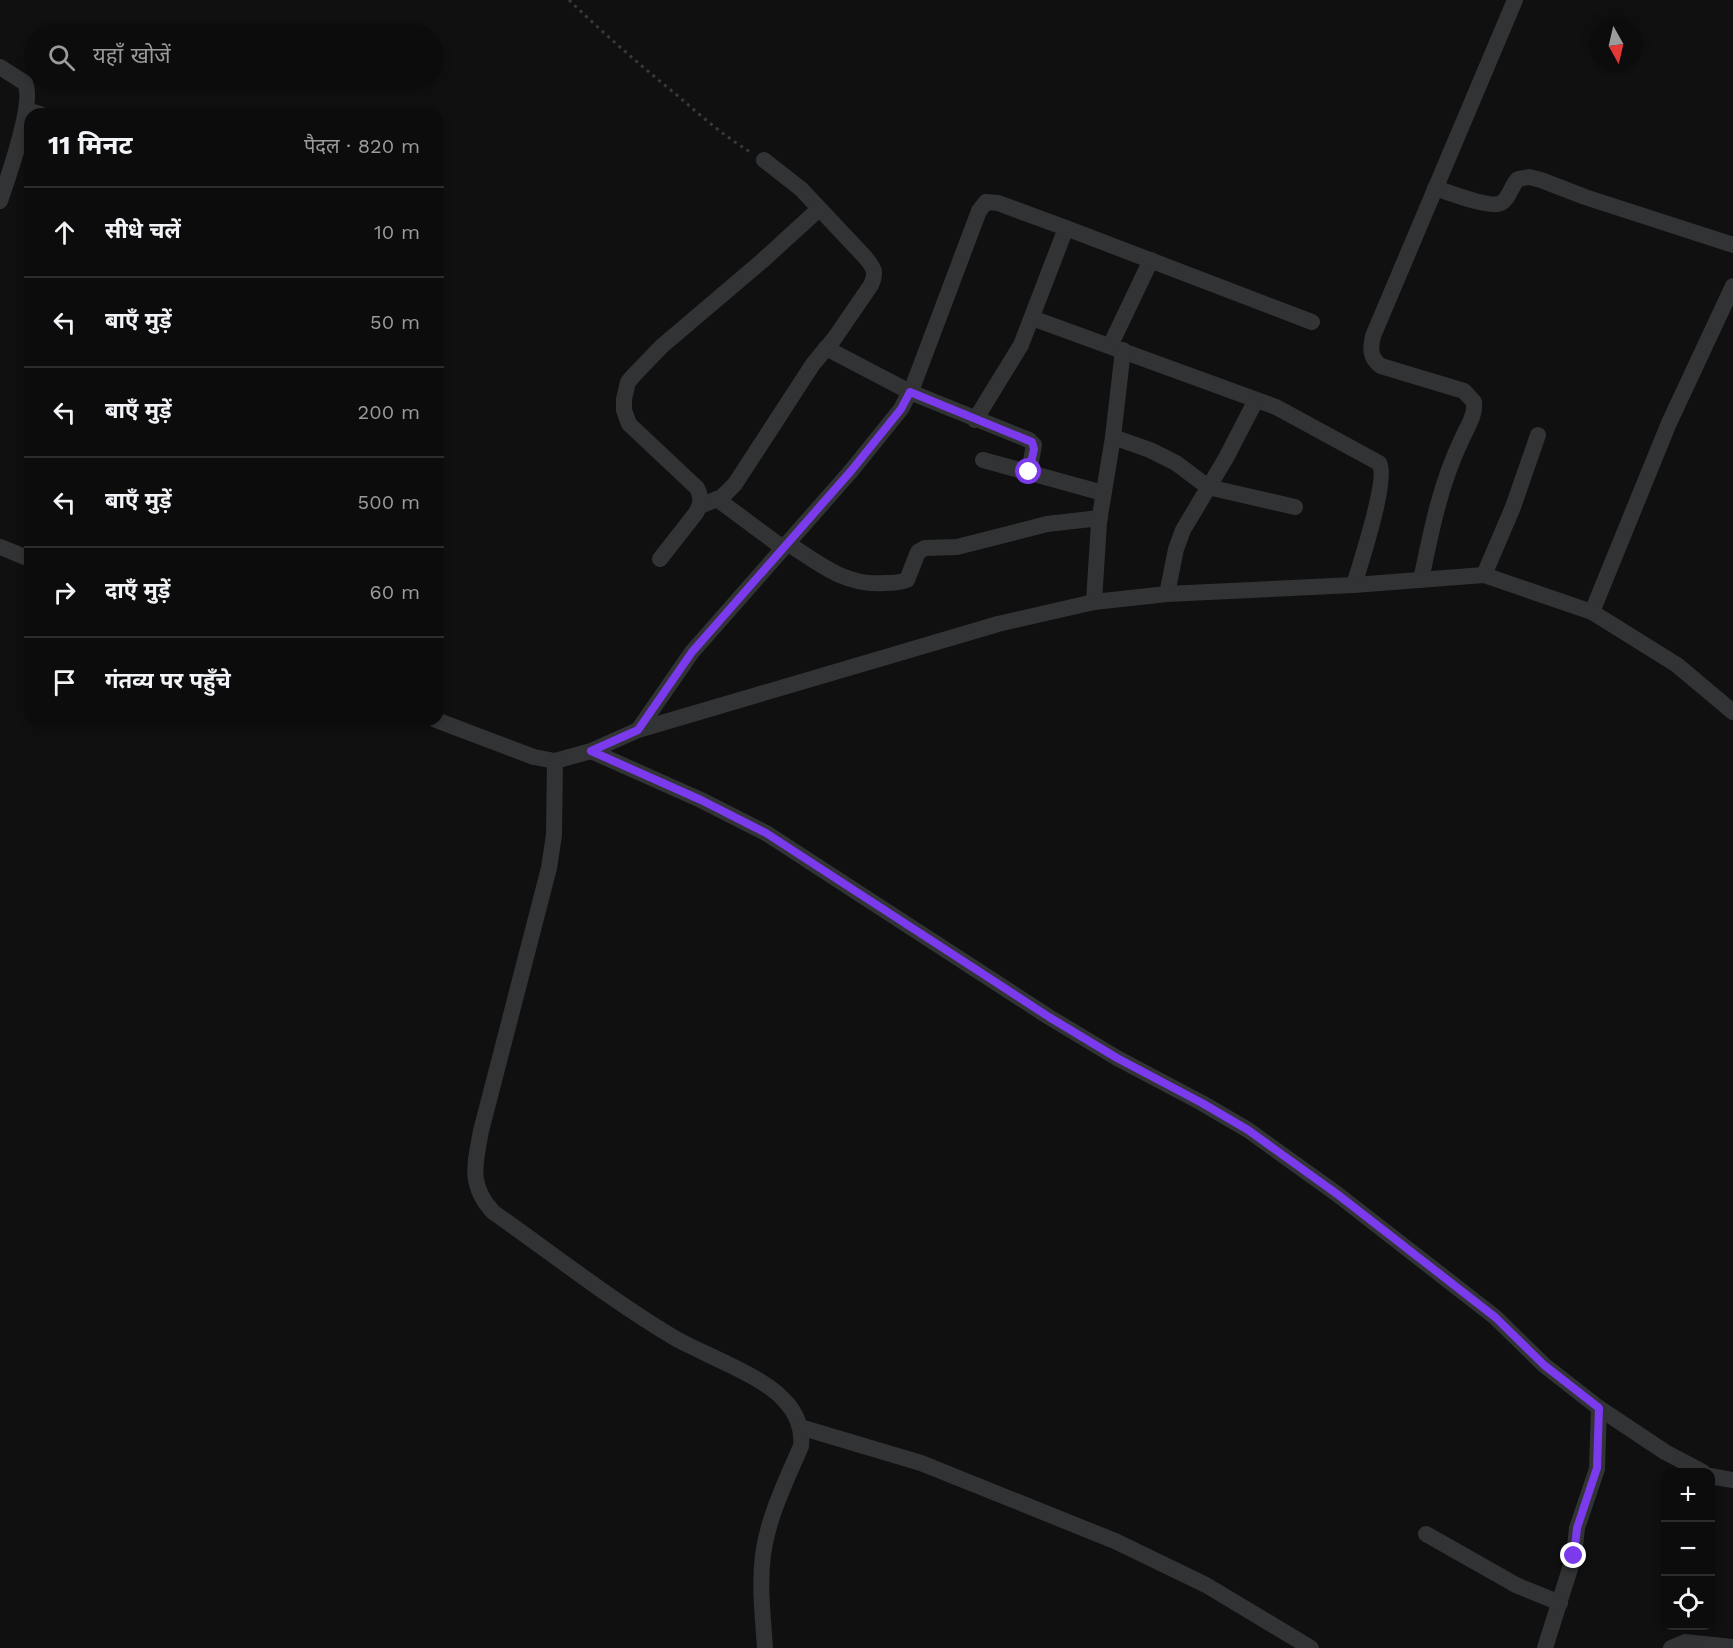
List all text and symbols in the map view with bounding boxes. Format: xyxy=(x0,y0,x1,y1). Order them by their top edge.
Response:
north arrow xyxy=(1589,18,1643,72)
search box xyxy=(24,24,444,90)
icon: search xyxy=(45,41,78,74)
text: यहाँ खोजें xyxy=(93,43,171,68)
text: 11 मिनट xyxy=(48,130,132,160)
text: पैदल · 820 m xyxy=(304,134,420,158)
icon: ahead xyxy=(48,216,81,249)
text: सीधे चलें xyxy=(105,218,181,243)
text: 10 m xyxy=(374,220,420,244)
icon: left xyxy=(48,306,81,339)
text: बाएँ मुड़ें xyxy=(105,308,172,333)
text: 50 m xyxy=(370,310,420,334)
icon: left xyxy=(48,396,81,429)
text: बाएँ मुड़ें xyxy=(105,398,172,423)
text: 200 m xyxy=(358,400,420,424)
route start xyxy=(1015,458,1041,484)
icon: left xyxy=(48,486,81,519)
text: बाएँ मुड़ें xyxy=(105,488,172,513)
text: 500 m xyxy=(358,490,420,514)
icon: right xyxy=(48,576,81,609)
text: दाएँ मुड़ें xyxy=(105,578,170,603)
text: 60 m xyxy=(370,580,420,604)
icon: arrive xyxy=(48,666,81,699)
text: गंतव्य पर पहुँचे xyxy=(105,668,231,693)
map controls xyxy=(1661,1468,1715,1630)
button: + xyxy=(1661,1468,1715,1522)
button: − xyxy=(1661,1522,1715,1576)
route end xyxy=(1560,1542,1586,1568)
button: locate xyxy=(1661,1576,1715,1630)

